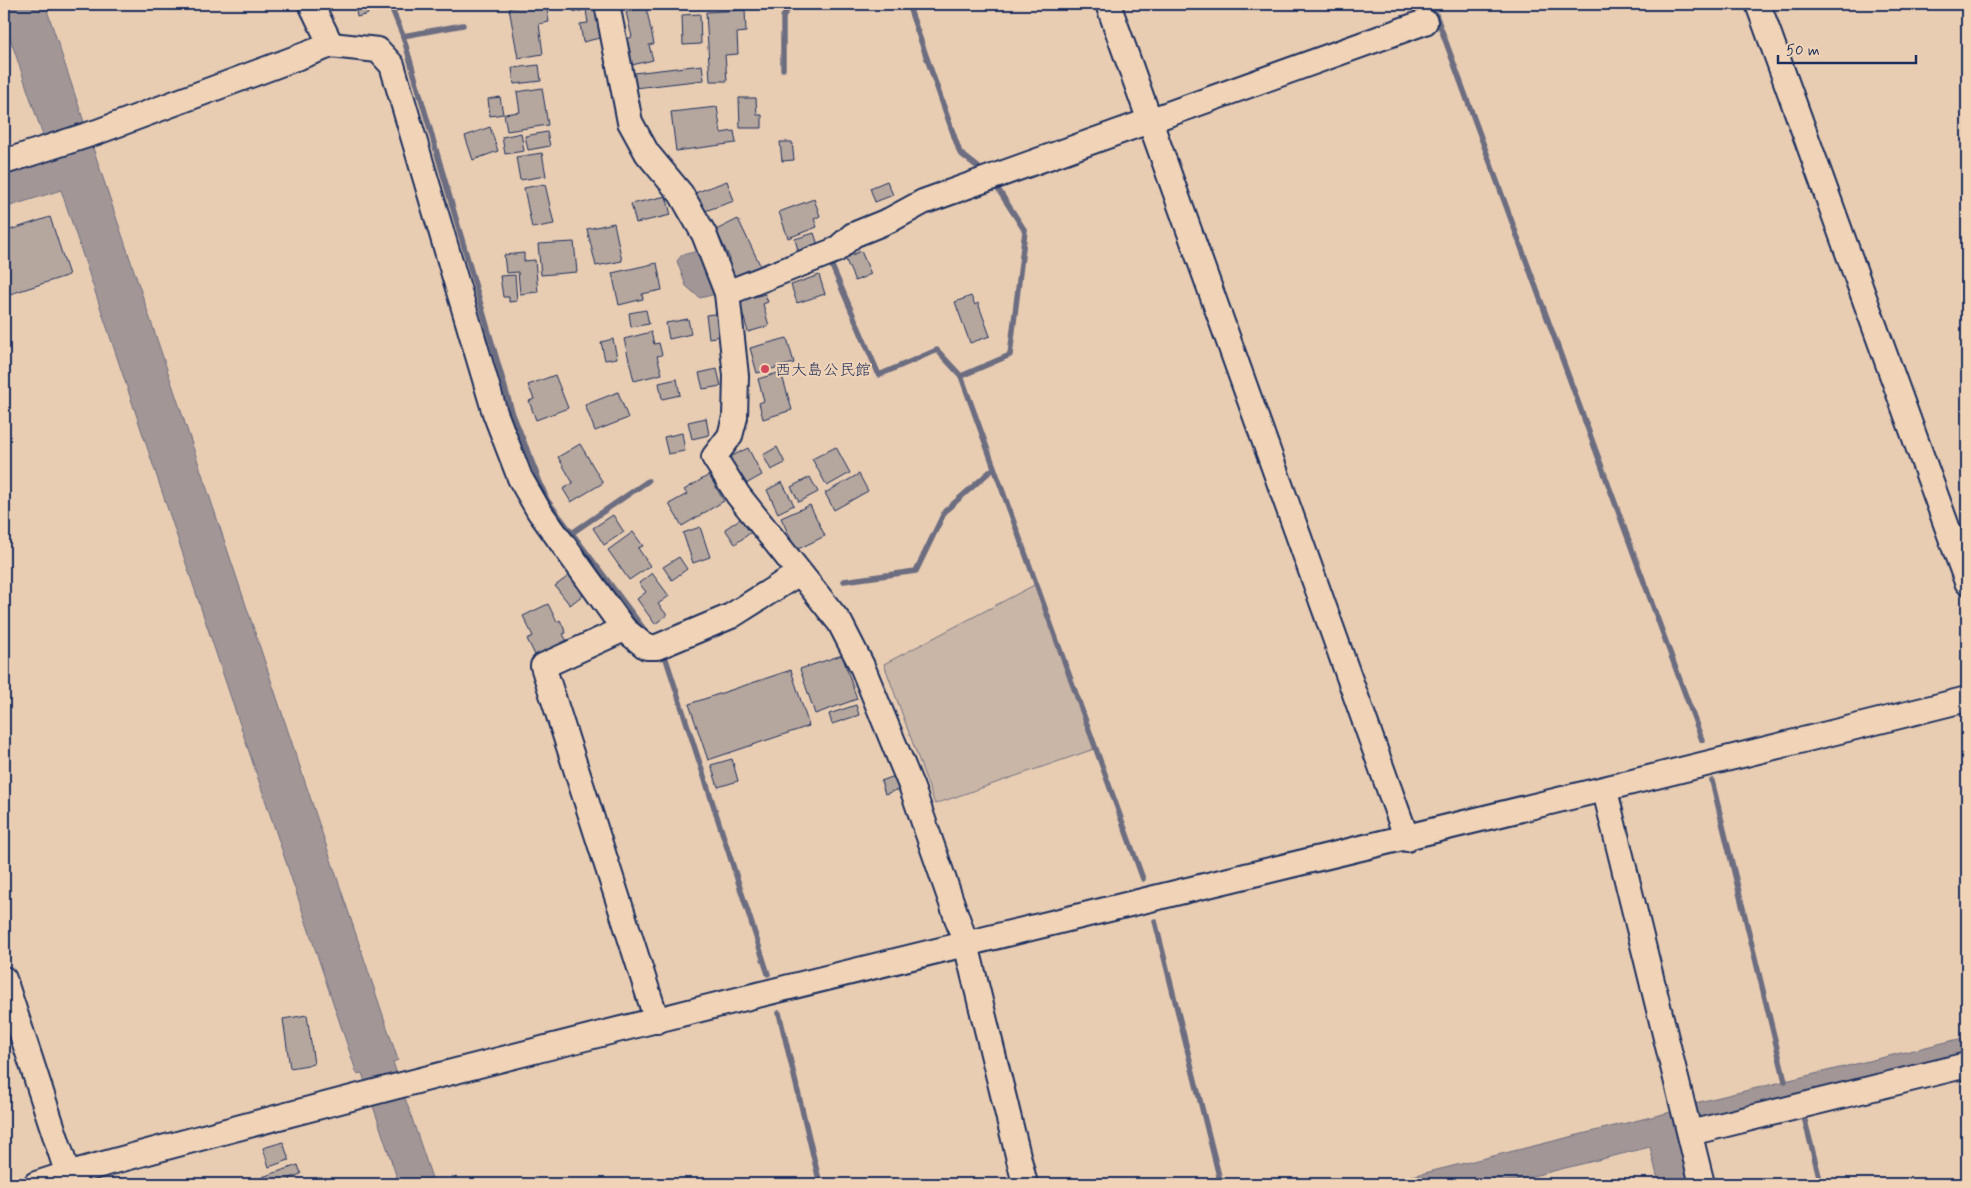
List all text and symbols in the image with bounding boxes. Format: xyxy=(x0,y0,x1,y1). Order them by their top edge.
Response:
scale bar xyxy=(1778,32,1916,64)
text: 50 m xyxy=(1786,41,1820,61)
place label: 西大島公民館 xyxy=(775,360,871,381)
marker: 西大島公民館 xyxy=(759,363,771,375)

